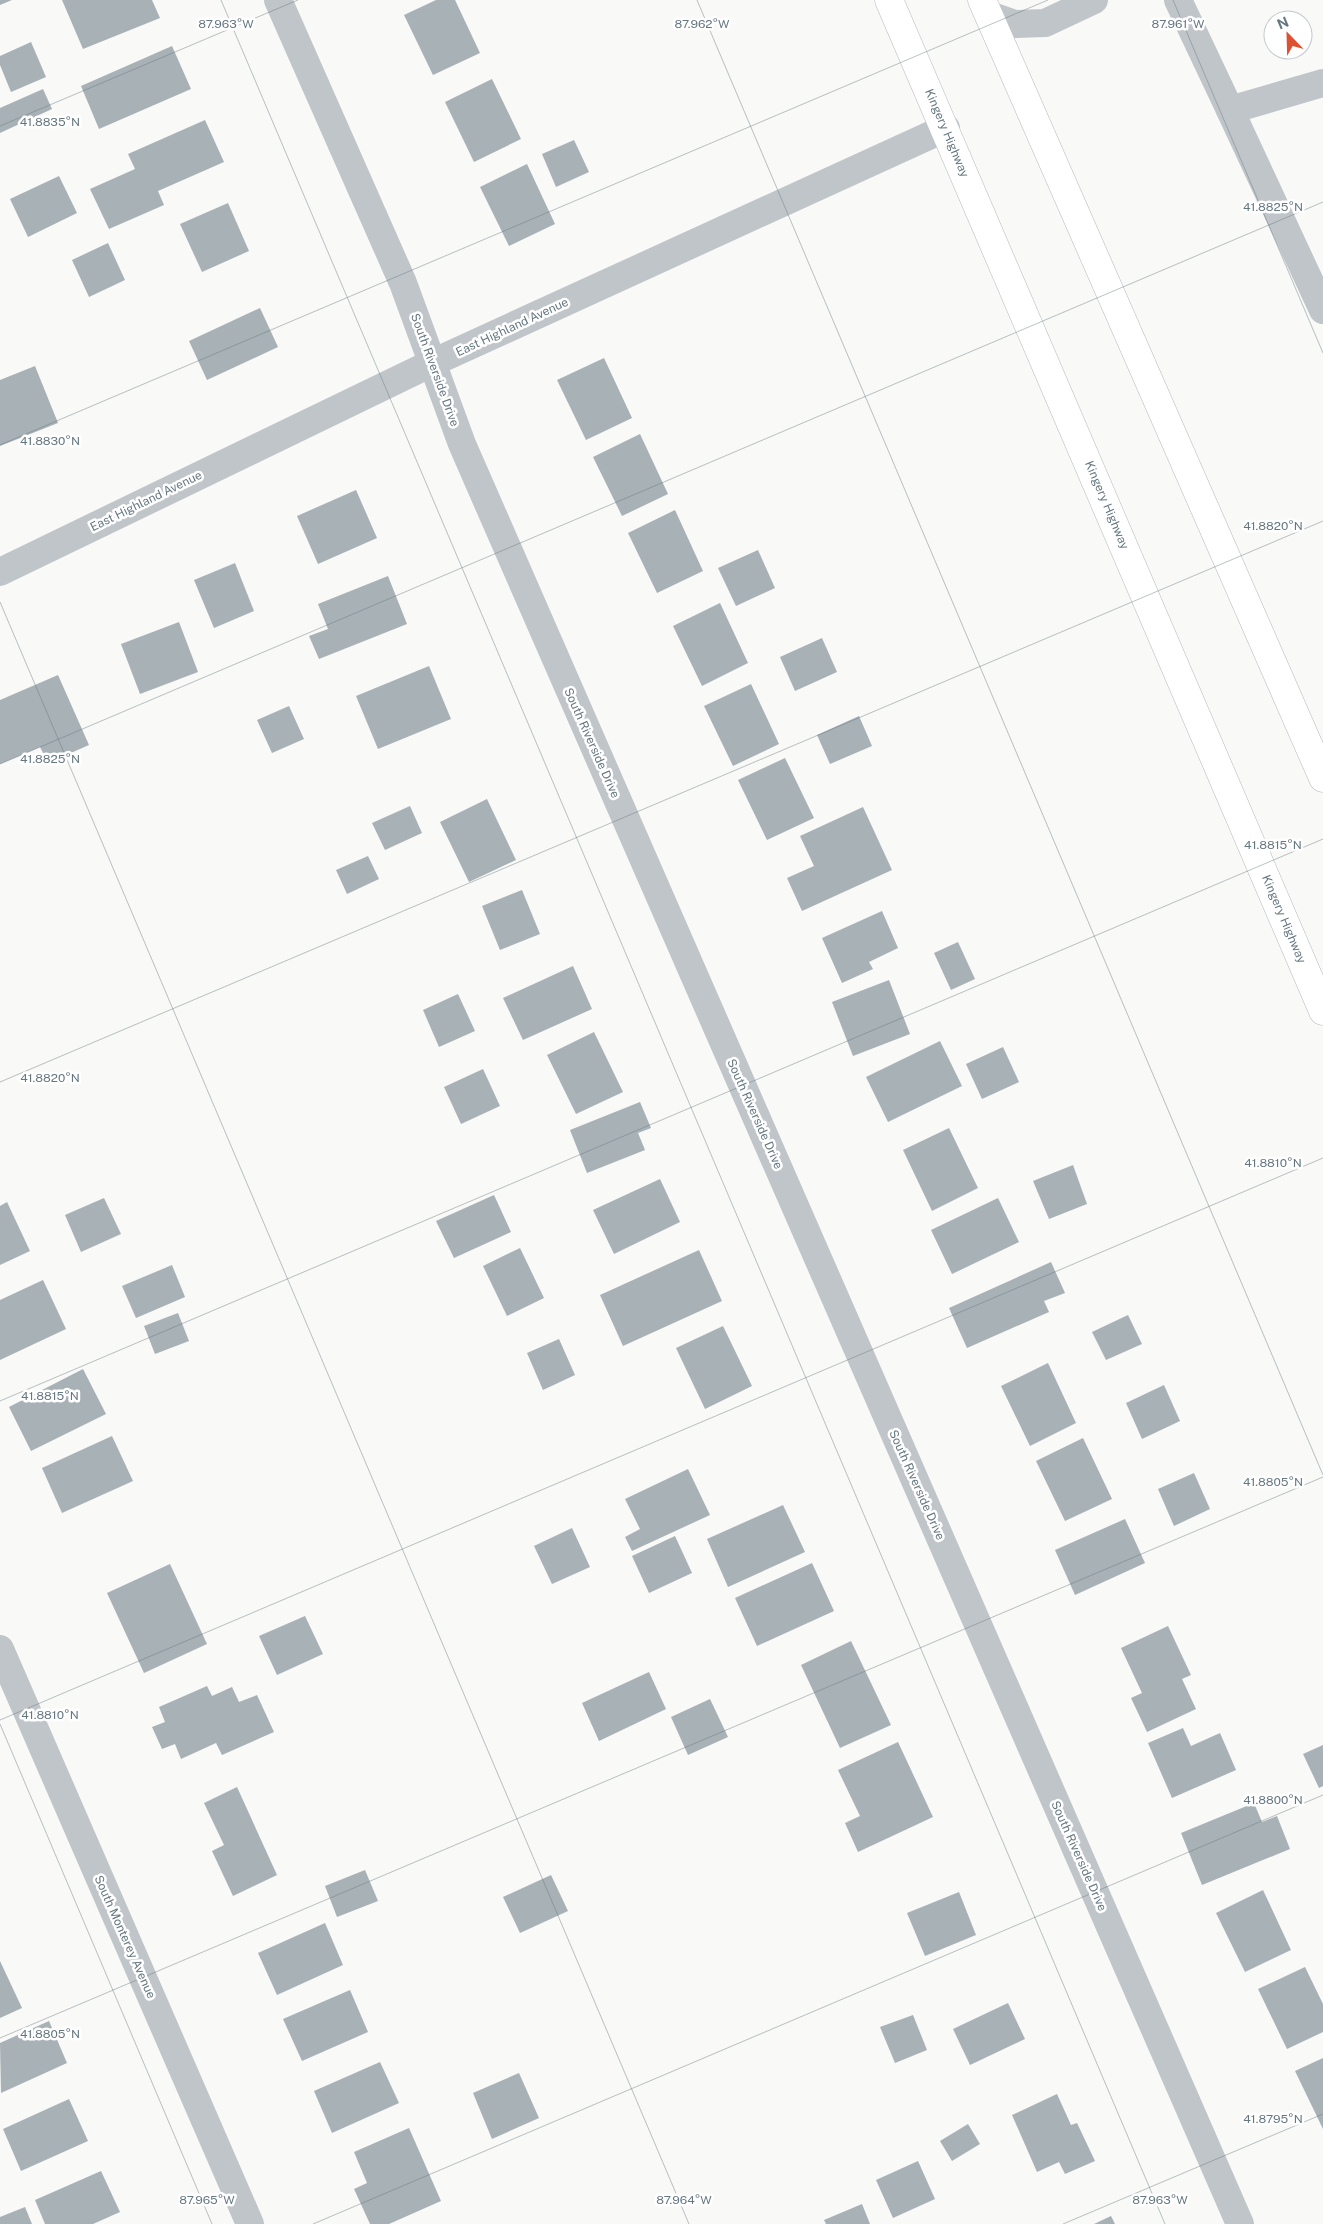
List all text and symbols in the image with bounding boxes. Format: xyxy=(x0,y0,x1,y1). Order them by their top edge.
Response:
north arrow xyxy=(1263,10,1313,60)
text: N xyxy=(1275,14,1291,33)
text: 87.963°W xyxy=(198,17,254,31)
text: 87.962°W xyxy=(674,17,730,31)
text: 87.961°W xyxy=(1152,17,1205,31)
street label: Kingery Highway xyxy=(922,87,972,180)
text: 41.8835°N xyxy=(20,115,80,129)
text: 41.8825°N xyxy=(1243,200,1303,214)
street label: East Highland Avenue xyxy=(454,295,571,359)
street label: South Riverside Drive xyxy=(408,312,462,429)
text: 41.8830°N xyxy=(20,434,80,448)
street label: Kingery Highway xyxy=(1082,459,1132,552)
street label: East Highland Avenue xyxy=(88,468,204,534)
text: 41.8820°N xyxy=(1243,519,1303,533)
street label: South Riverside Drive xyxy=(561,686,623,800)
text: 41.8825°N xyxy=(20,752,80,766)
text: 41.8815°N xyxy=(1244,838,1302,852)
street label: Kingery Highway xyxy=(1259,873,1309,966)
street label: South Riverside Drive xyxy=(724,1057,786,1171)
text: 41.8820°N xyxy=(20,1071,80,1085)
text: 41.8810°N xyxy=(1244,1156,1302,1170)
text: 41.8815°N xyxy=(21,1389,79,1403)
street label: South Riverside Drive xyxy=(886,1428,948,1542)
text: 41.8805°N xyxy=(1243,1475,1303,1489)
text: 41.8810°N xyxy=(21,1708,79,1722)
text: 41.8800°N xyxy=(1243,1793,1303,1807)
street label: South Riverside Drive xyxy=(1048,1799,1110,1913)
street label: South Monterey Avenue xyxy=(91,1873,159,2001)
text: 41.8805°N xyxy=(20,2027,80,2041)
text: 41.8795°N xyxy=(1243,2112,1303,2126)
text: 87.965°W xyxy=(179,2193,235,2207)
text: 87.964°W xyxy=(656,2193,712,2207)
text: 87.963°W xyxy=(1132,2193,1188,2207)

